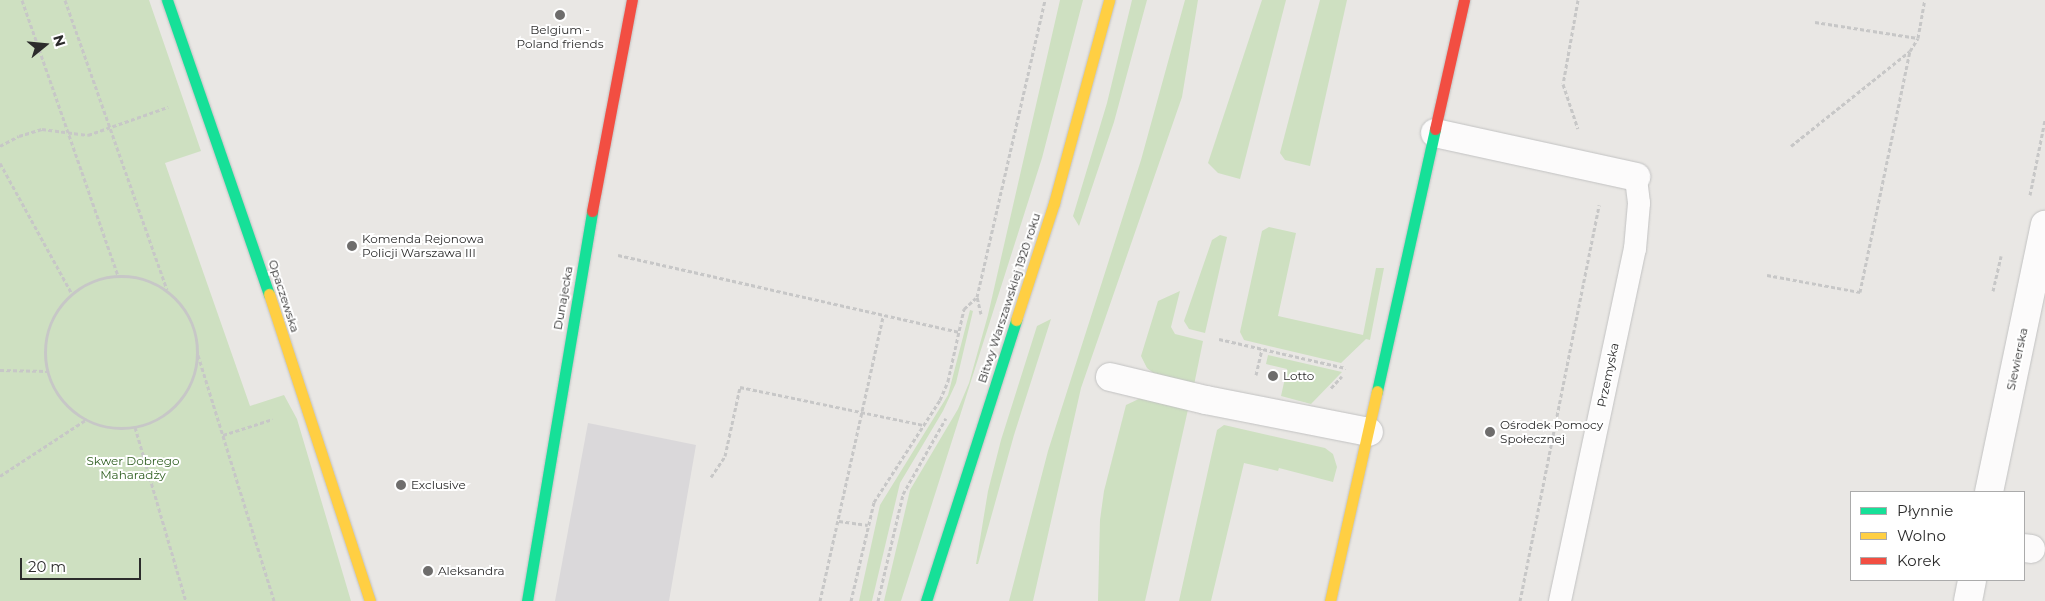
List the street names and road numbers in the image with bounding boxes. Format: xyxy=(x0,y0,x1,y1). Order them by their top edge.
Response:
street label: Bitwy Warszawskiej 1920 roku xyxy=(975,211,1043,385)
street label: Opaczewska xyxy=(265,258,303,334)
street label: Dunajecka xyxy=(550,265,576,331)
street label: Siewierska xyxy=(2003,326,2031,392)
street label: Przemyska xyxy=(1594,342,1622,408)

